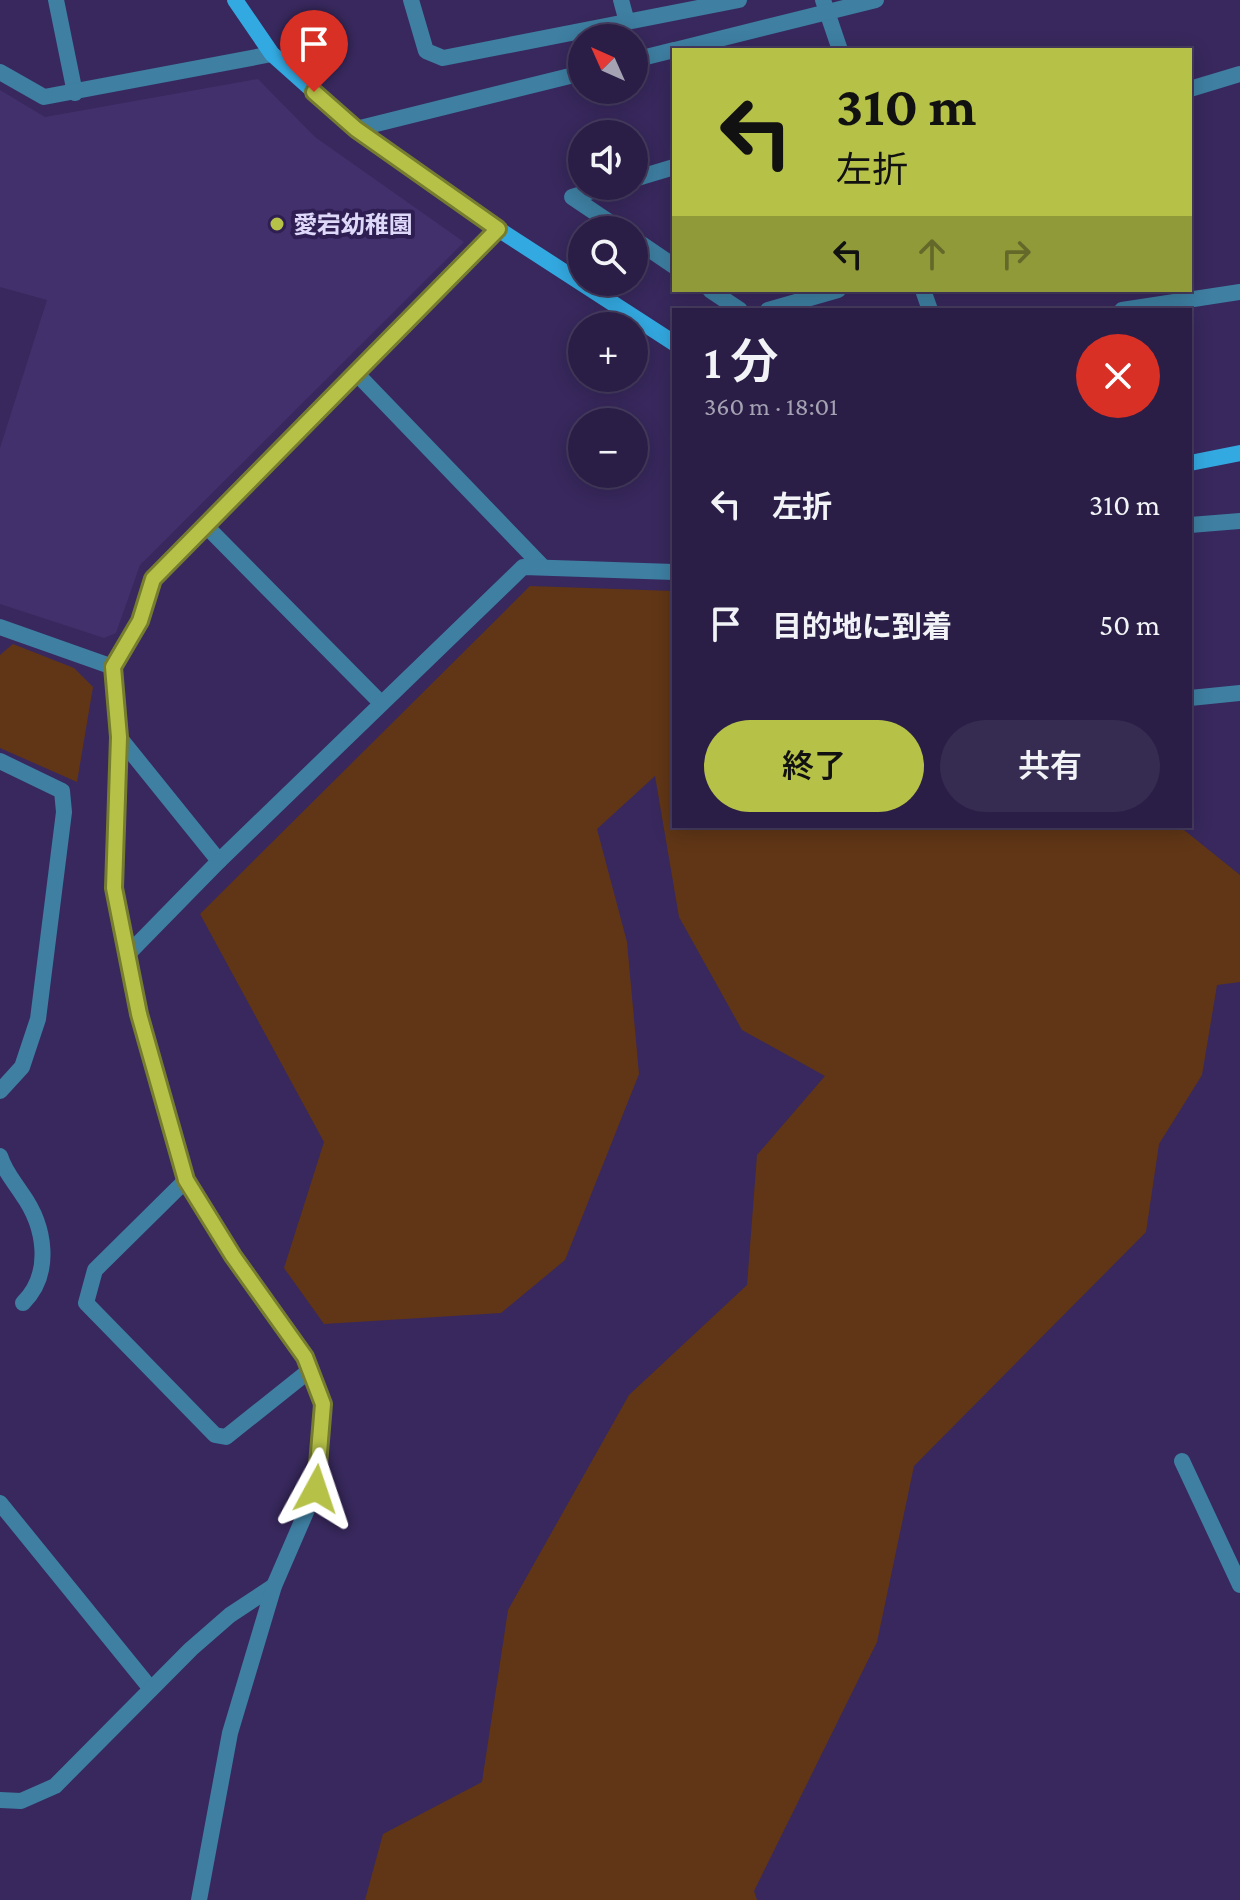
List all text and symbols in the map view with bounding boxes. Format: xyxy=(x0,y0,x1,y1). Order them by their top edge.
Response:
pin xyxy=(280,10,348,92)
icon: arrive xyxy=(292,22,336,66)
north arrow xyxy=(568,24,648,104)
map controls xyxy=(568,24,648,488)
text: 310 m xyxy=(836,75,977,137)
icon: left xyxy=(704,80,808,184)
button: sound xyxy=(568,120,648,200)
text: 左折 xyxy=(836,150,908,190)
place label: 愛宕幼稚園 xyxy=(293,211,413,238)
marker: 愛宕幼稚園 xyxy=(268,215,286,233)
button: search xyxy=(568,216,648,296)
icon: left xyxy=(826,232,870,276)
icon: ahead xyxy=(910,232,954,276)
icon: right xyxy=(994,232,1038,276)
button: + xyxy=(568,312,648,392)
button: close xyxy=(1076,334,1160,418)
text: 1 分 xyxy=(704,335,778,388)
text: 360 m · 18:01 xyxy=(704,392,838,421)
button: − xyxy=(568,408,648,488)
icon: left xyxy=(704,482,748,526)
text: 310 m xyxy=(1089,488,1160,521)
text: 左折 xyxy=(772,490,832,523)
icon: arrive xyxy=(704,602,748,646)
text: 50 m xyxy=(1099,608,1160,641)
text: 目的地に到着 xyxy=(772,610,952,643)
button: 終了 xyxy=(704,720,924,812)
button: 共有 xyxy=(940,720,1160,812)
position arrow xyxy=(274,1447,358,1531)

